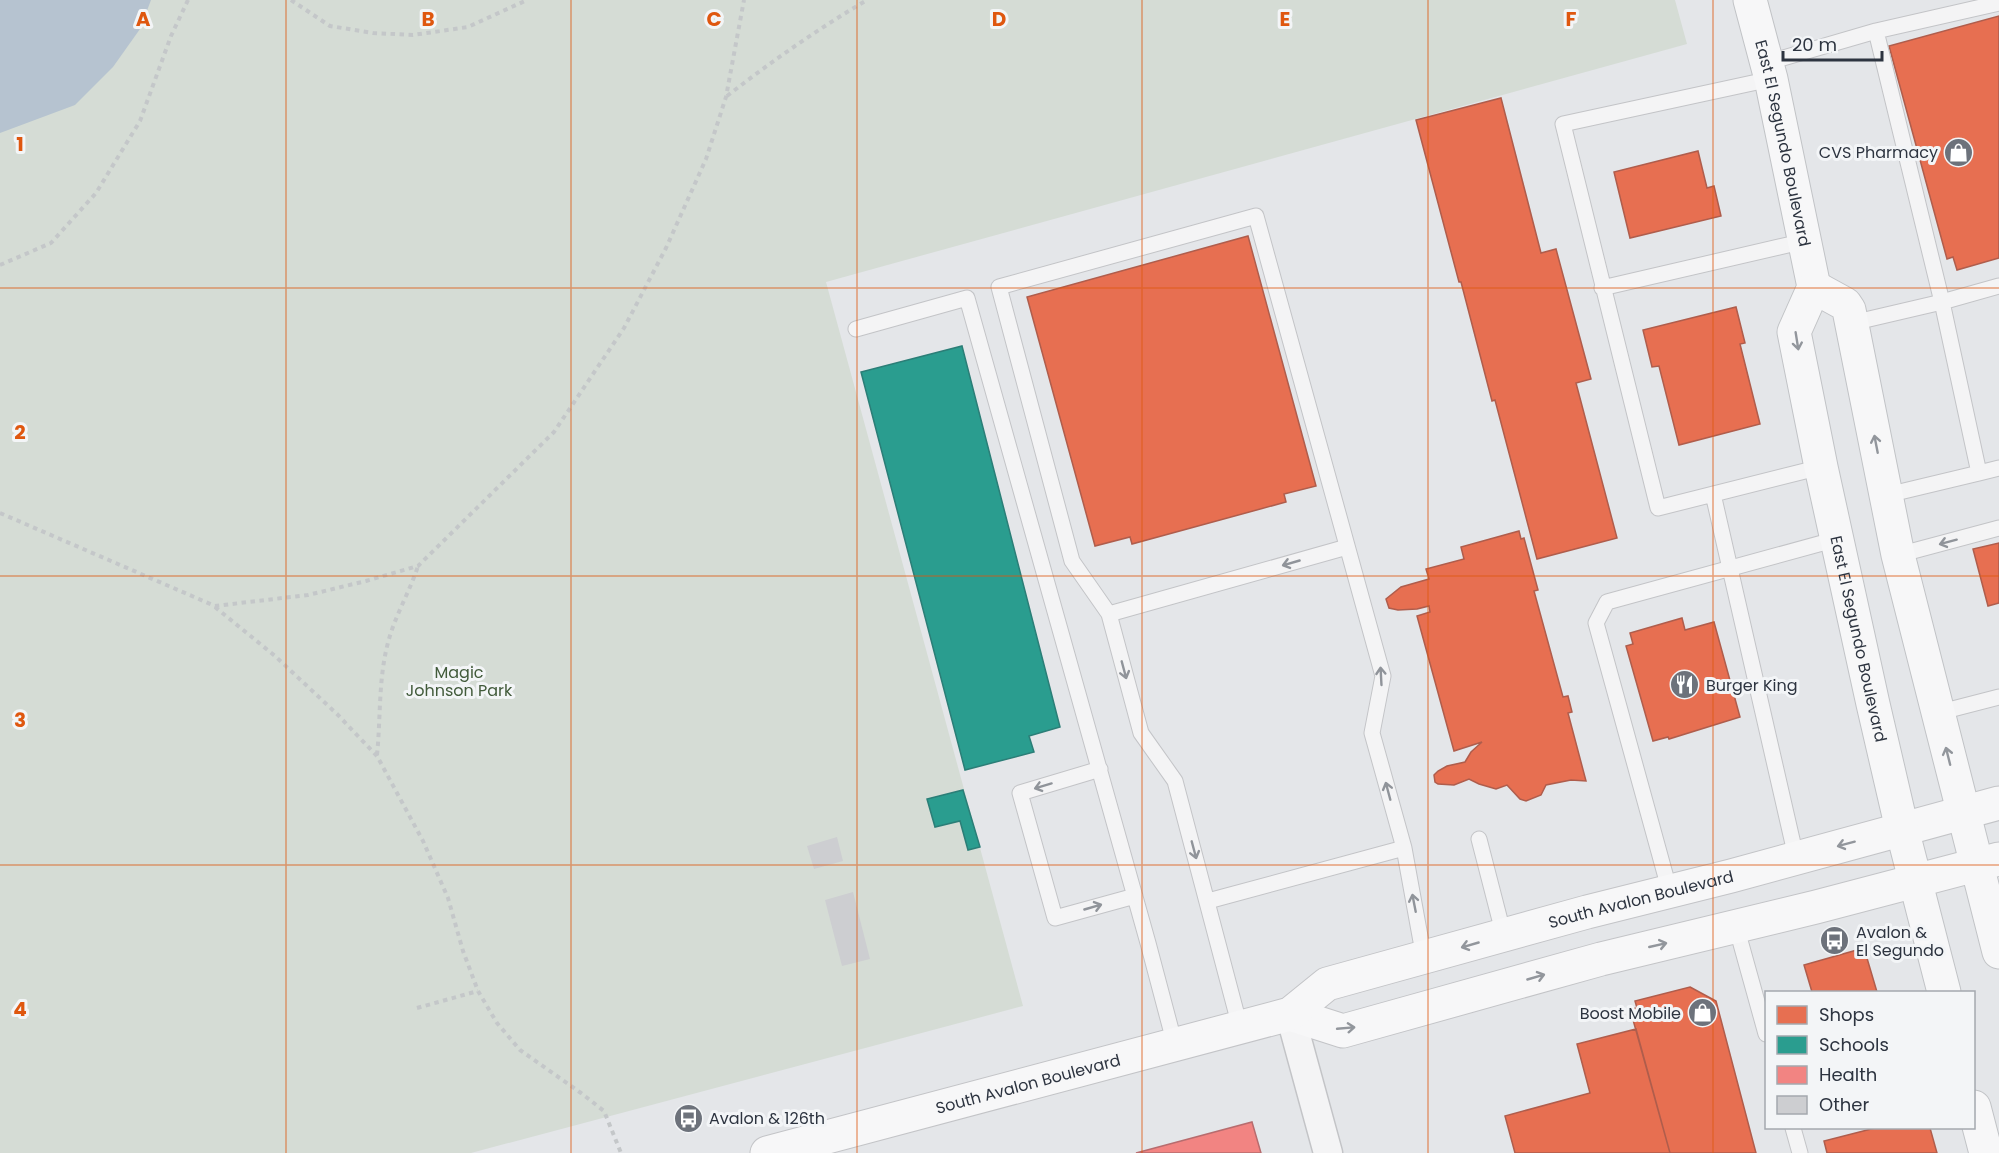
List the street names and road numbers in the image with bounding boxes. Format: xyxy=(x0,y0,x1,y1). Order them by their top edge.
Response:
street label: East El Segundo Boulevard xyxy=(1750,37,1817,248)
street label: East El Segundo Boulevard xyxy=(1825,533,1893,744)
street label: South Avalon Boulevard xyxy=(1546,864,1736,934)
street label: South Avalon Boulevard xyxy=(933,1048,1123,1119)

